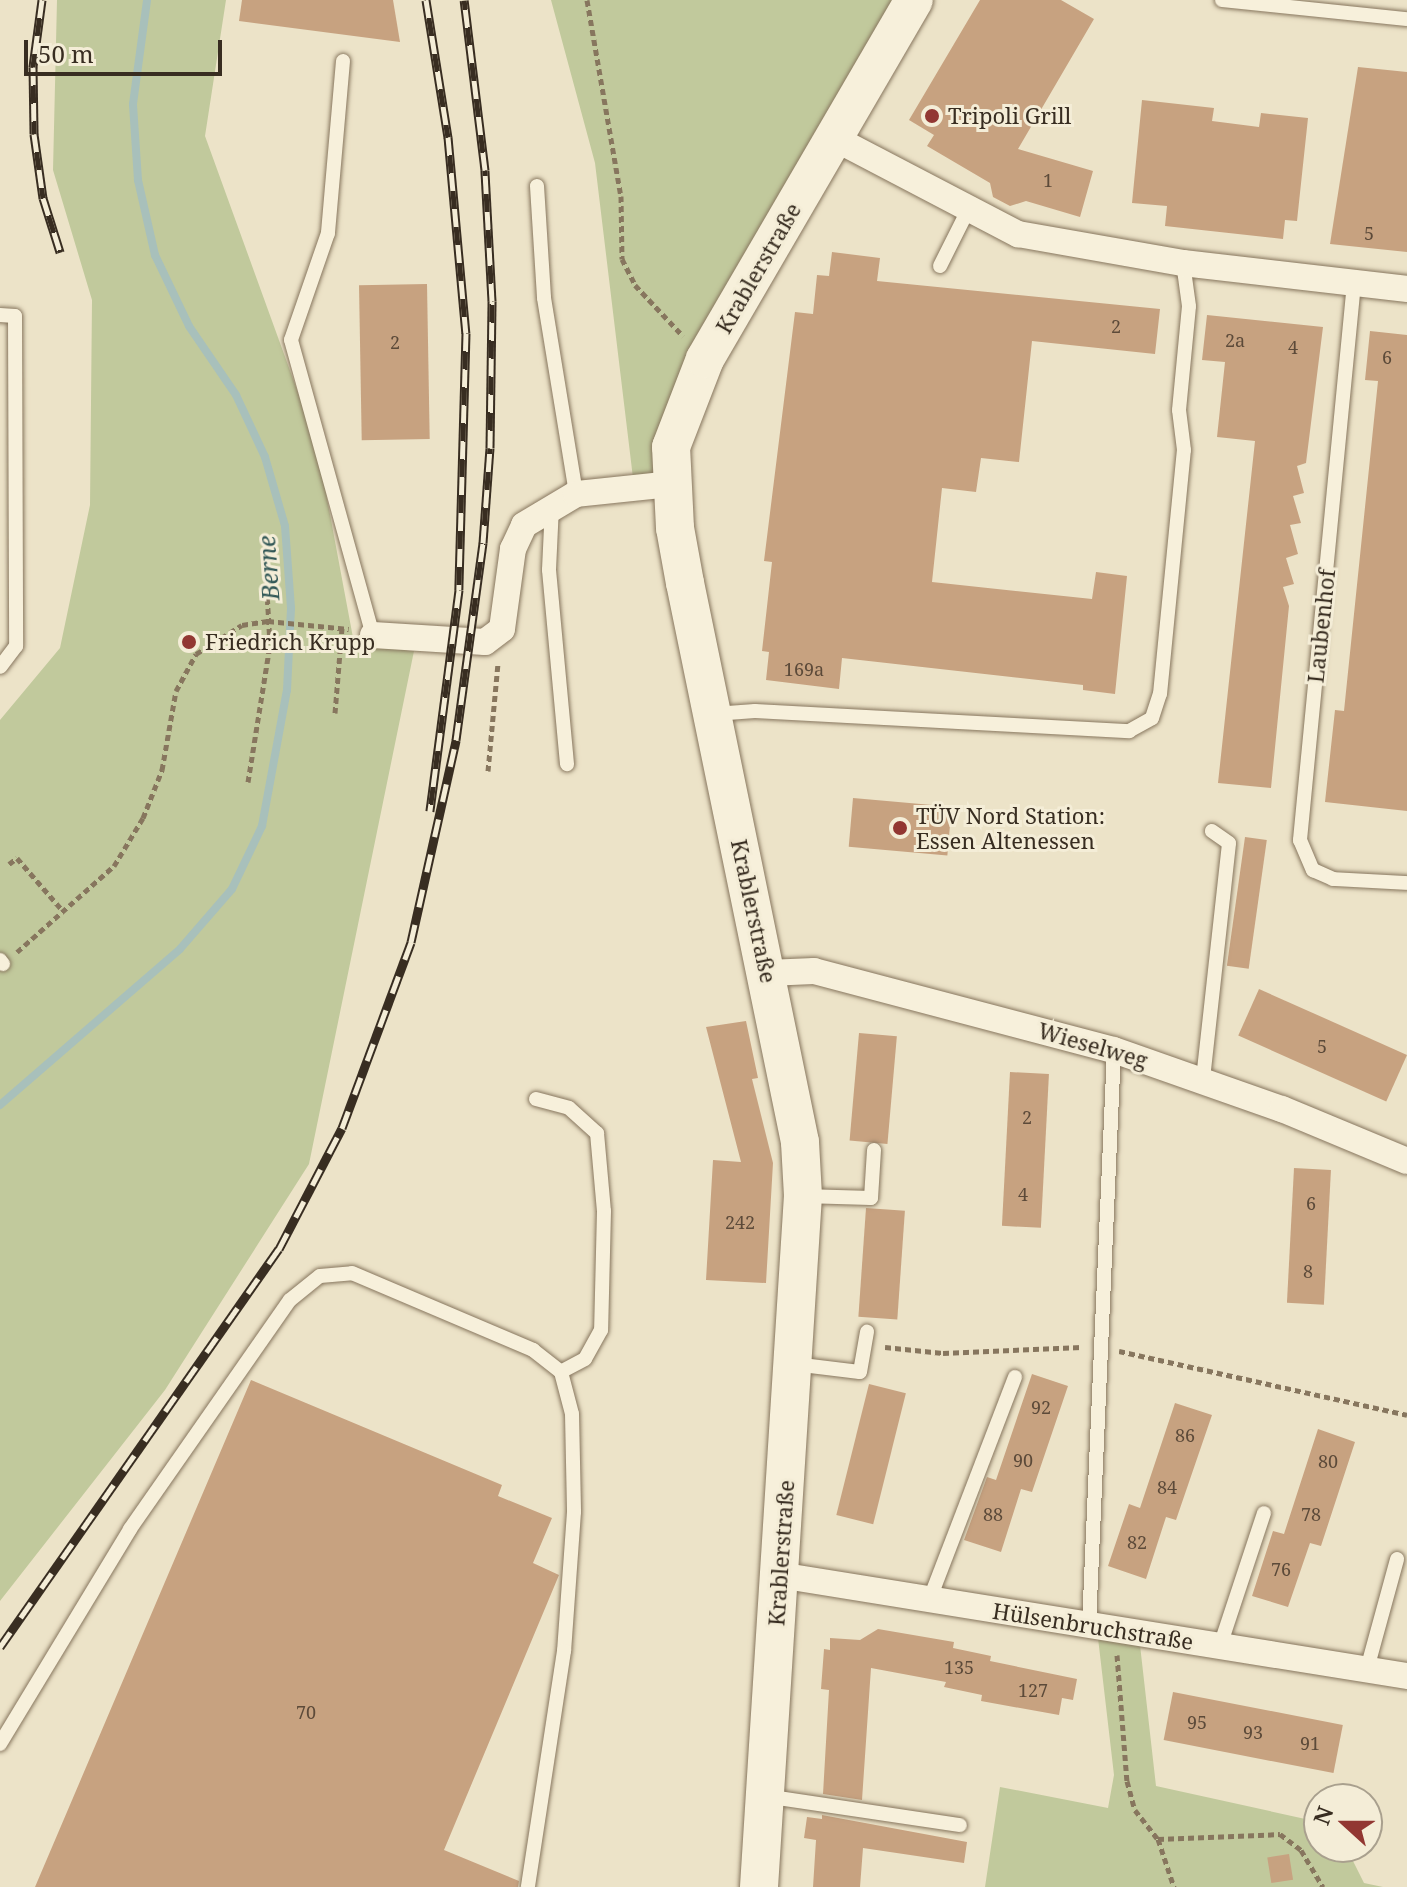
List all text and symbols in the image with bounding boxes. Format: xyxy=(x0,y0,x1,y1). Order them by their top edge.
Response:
scale bar xyxy=(28,24,226,74)
text: 50 m xyxy=(38,37,94,70)
place label: Tripoli Grill xyxy=(948,103,1071,129)
marker: Tripoli Grill xyxy=(923,107,941,125)
house number: 1 xyxy=(1043,169,1053,191)
street label: Krablerstraße xyxy=(710,198,806,338)
house number: 5 xyxy=(1364,222,1374,244)
house number: 2 xyxy=(1111,315,1121,337)
house number: 2a xyxy=(1225,329,1245,351)
house number: 2 xyxy=(390,331,400,353)
house number: 4 xyxy=(1288,336,1298,358)
house number: 6 xyxy=(1382,346,1392,368)
water label: Berne xyxy=(251,535,285,601)
street label: Laubenhof xyxy=(1302,568,1340,684)
place label: Friedrich Krupp xyxy=(205,629,375,655)
marker: Friedrich Krupp xyxy=(180,633,198,651)
house number: 169a xyxy=(784,658,824,680)
place label: TÜV Nord Station: Essen Altenessen xyxy=(916,802,1105,854)
marker: TÜV Nord Station: Essen Altenessen xyxy=(891,819,909,837)
street label: Krablerstraße xyxy=(726,837,782,985)
street label: Wieselweg xyxy=(1035,1017,1151,1073)
house number: 5 xyxy=(1317,1035,1327,1057)
house number: 2 xyxy=(1022,1106,1032,1128)
house number: 4 xyxy=(1018,1183,1028,1205)
house number: 6 xyxy=(1306,1192,1316,1214)
house number: 242 xyxy=(725,1211,755,1233)
house number: 8 xyxy=(1303,1260,1313,1282)
house number: 92 xyxy=(1031,1396,1051,1418)
house number: 86 xyxy=(1175,1424,1195,1446)
house number: 90 xyxy=(1013,1449,1033,1471)
house number: 80 xyxy=(1318,1450,1338,1472)
house number: 84 xyxy=(1157,1476,1177,1498)
street label: Krablerstraße xyxy=(763,1479,799,1627)
house number: 88 xyxy=(983,1503,1003,1525)
house number: 78 xyxy=(1301,1503,1321,1525)
house number: 82 xyxy=(1127,1531,1147,1553)
house number: 76 xyxy=(1271,1558,1291,1580)
street label: Hülsenbruchstraße xyxy=(991,1597,1195,1655)
house number: 135 xyxy=(944,1656,974,1678)
house number: 127 xyxy=(1018,1679,1048,1701)
house number: 70 xyxy=(296,1701,316,1723)
house number: 95 xyxy=(1187,1711,1207,1733)
house number: 93 xyxy=(1243,1721,1263,1743)
house number: 91 xyxy=(1300,1732,1320,1754)
north arrow xyxy=(1303,1783,1383,1863)
text: N xyxy=(1305,1802,1340,1829)

